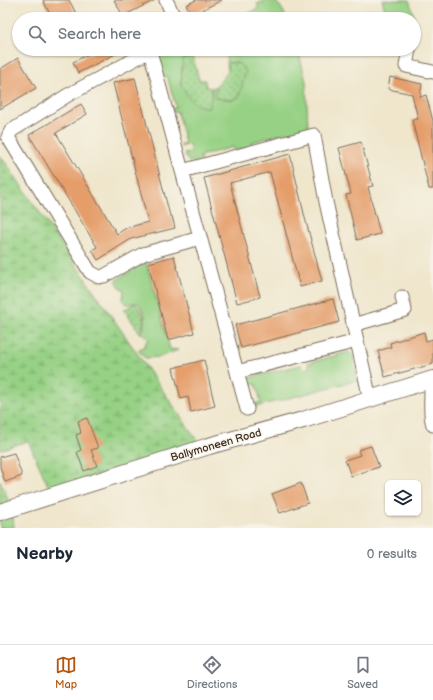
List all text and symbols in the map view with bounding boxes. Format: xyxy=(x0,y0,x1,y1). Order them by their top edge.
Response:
search box xyxy=(12,12,421,56)
icon: search xyxy=(26,23,48,45)
text: Search here xyxy=(58,25,141,44)
street label: Ballymoneen Road xyxy=(169,426,263,464)
map controls xyxy=(385,480,421,516)
button: layers xyxy=(385,480,421,516)
text: Nearby xyxy=(16,544,73,564)
text: 0 results xyxy=(367,546,417,562)
tab: Map xyxy=(55,654,77,691)
tab: Directions xyxy=(187,654,237,691)
tab: Saved xyxy=(347,654,378,691)

